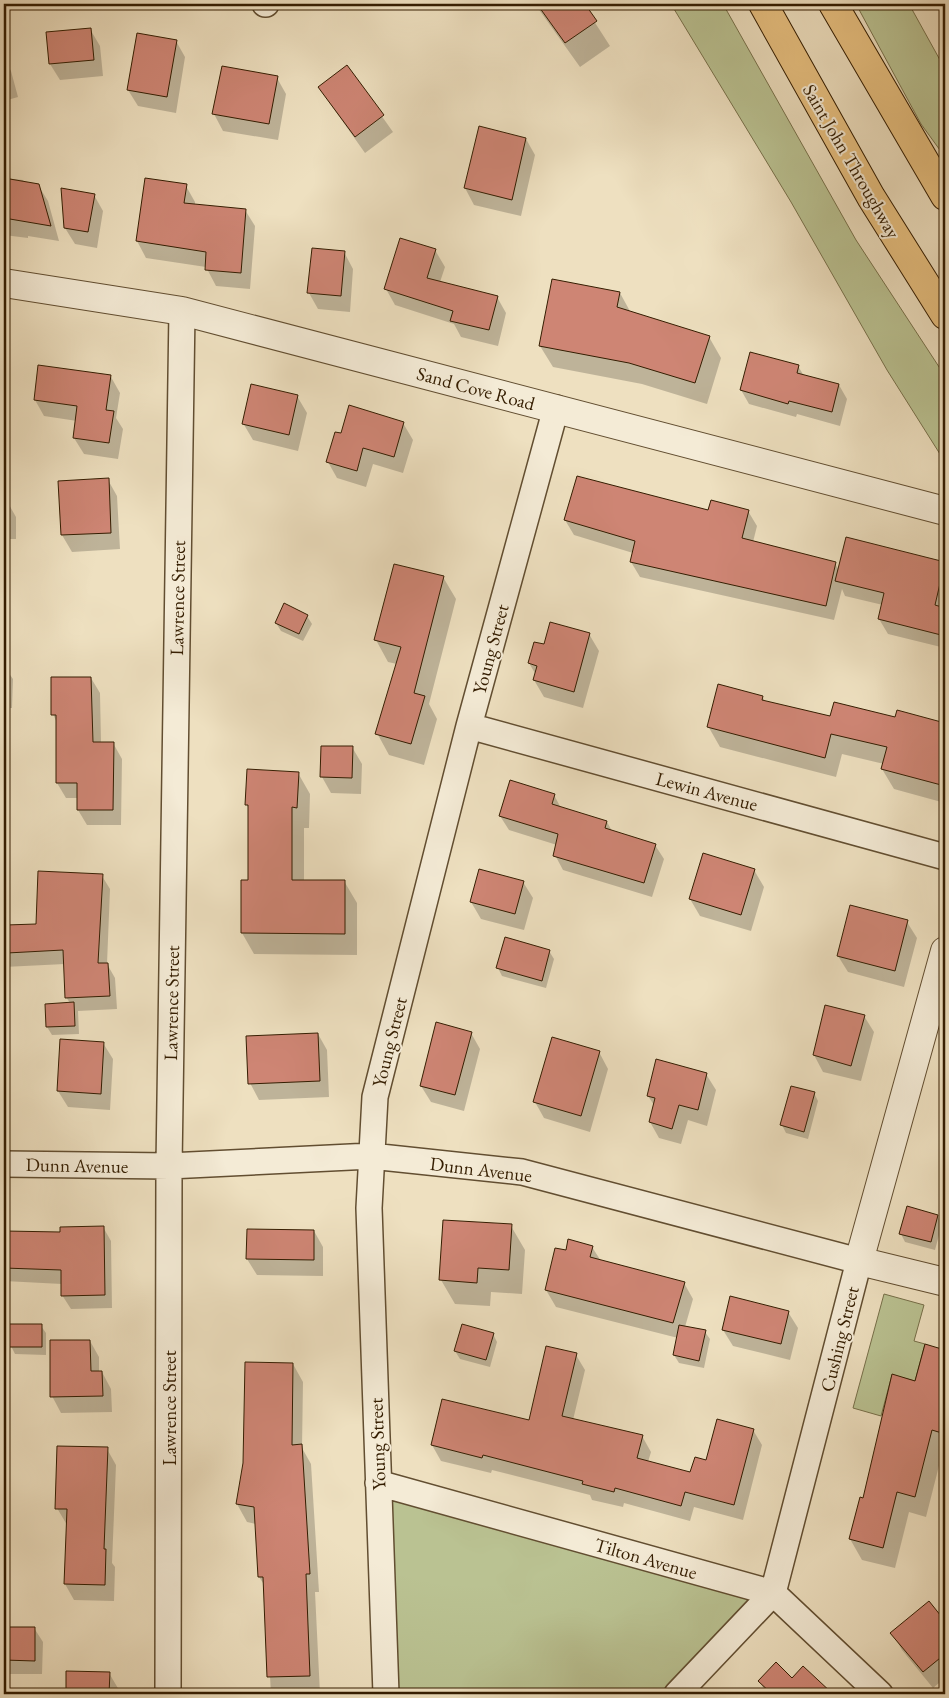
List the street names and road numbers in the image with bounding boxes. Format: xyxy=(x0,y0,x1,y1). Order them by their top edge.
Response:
street label: Saint John Throughway xyxy=(797,79,906,244)
street label: Sand Cove Road xyxy=(414,361,538,416)
street label: Lawrence Street xyxy=(164,540,191,656)
street label: Young Street xyxy=(466,601,515,697)
street label: Lewin Avenue xyxy=(653,766,761,817)
street label: Lawrence Street xyxy=(158,945,185,1061)
street label: Young Street xyxy=(366,994,413,1090)
street label: Dunn Avenue xyxy=(428,1151,533,1188)
street label: Dunn Avenue xyxy=(25,1152,129,1179)
street label: Cushing Street xyxy=(814,1284,865,1395)
street label: Lawrence Street xyxy=(157,1350,182,1466)
street label: Young Street xyxy=(363,1397,392,1491)
street label: Tilton Avenue xyxy=(592,1532,700,1585)

